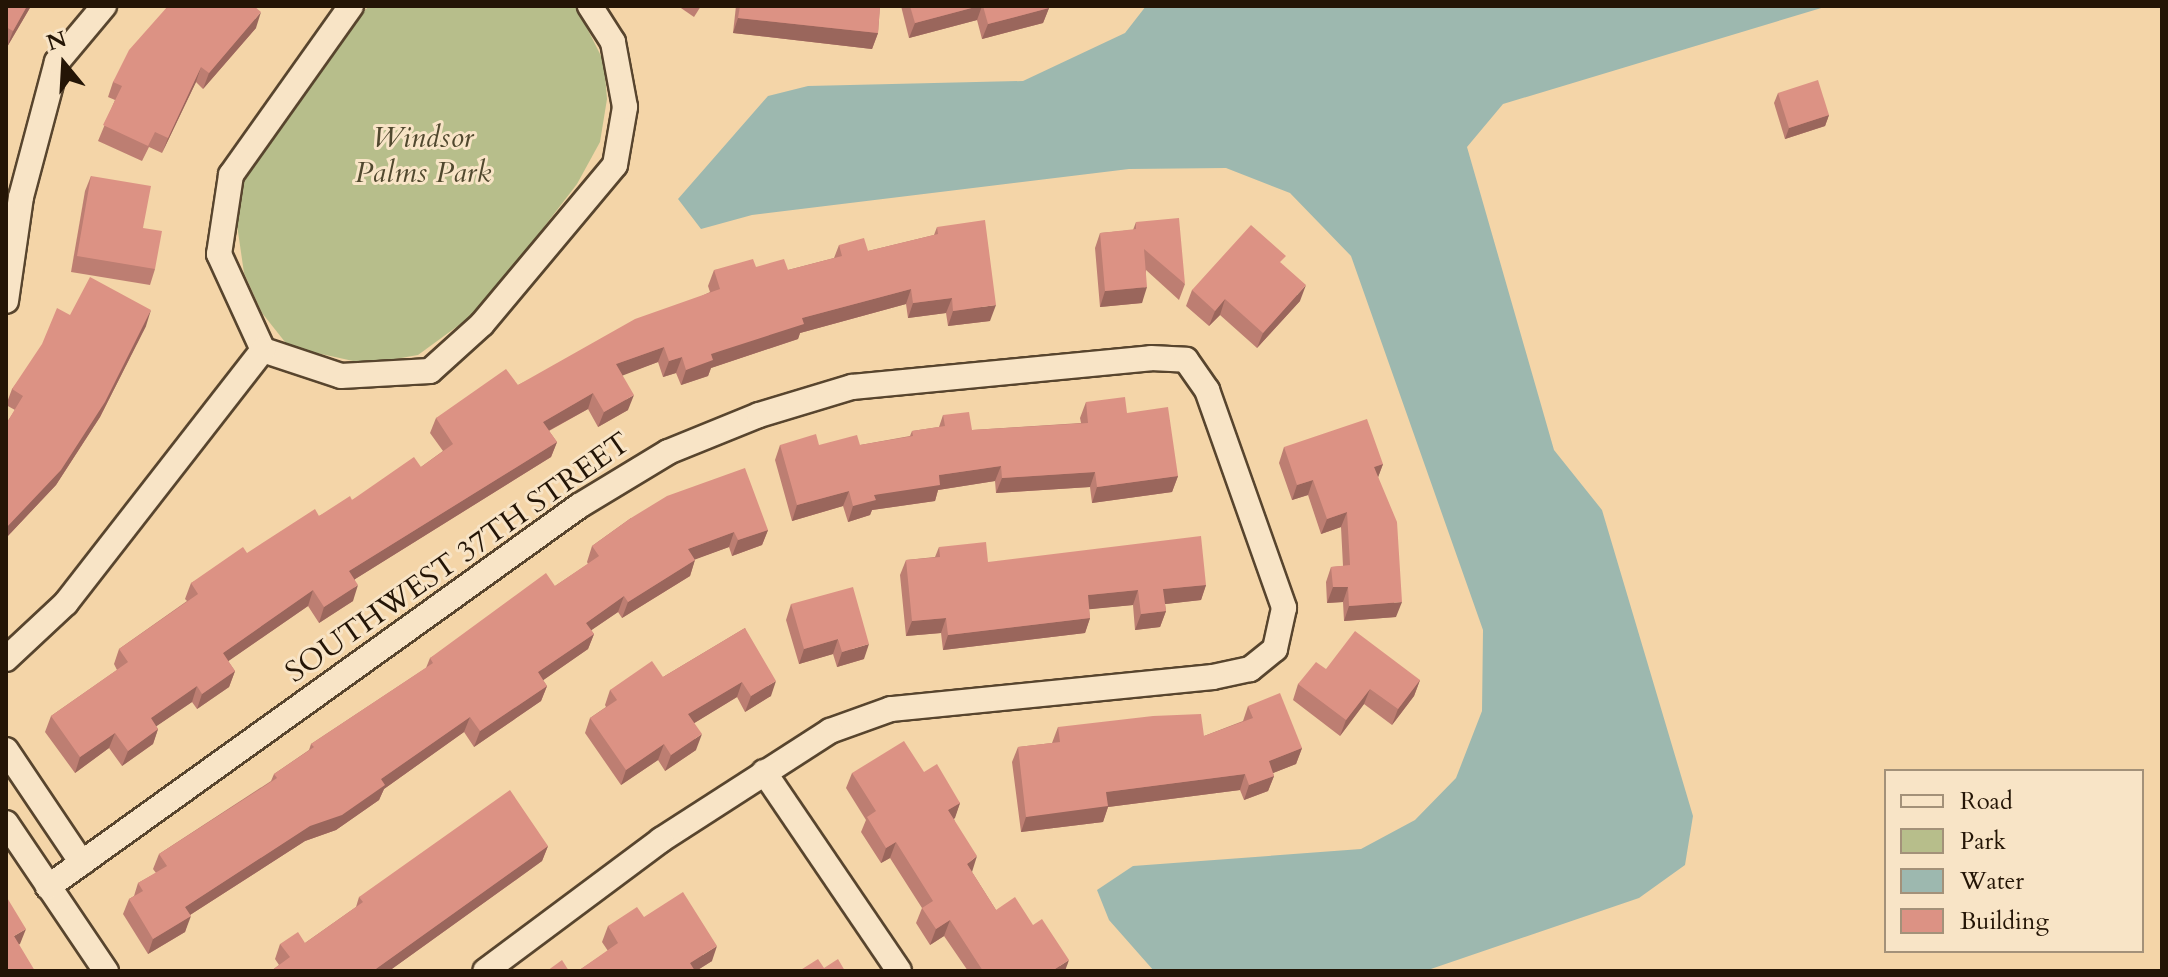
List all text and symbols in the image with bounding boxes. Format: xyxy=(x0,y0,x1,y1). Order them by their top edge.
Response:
north arrow xyxy=(24,24,104,104)
text: N xyxy=(43,24,70,58)
park label: Windsor Palms Park xyxy=(355,120,491,190)
street label: SOUTHWEST 37TH STREET xyxy=(279,425,637,691)
legend xyxy=(1884,769,2144,953)
text: Road xyxy=(1960,785,2013,818)
text: Park xyxy=(1960,825,2006,858)
text: Water xyxy=(1960,865,2024,898)
text: Building xyxy=(1960,905,2049,938)

